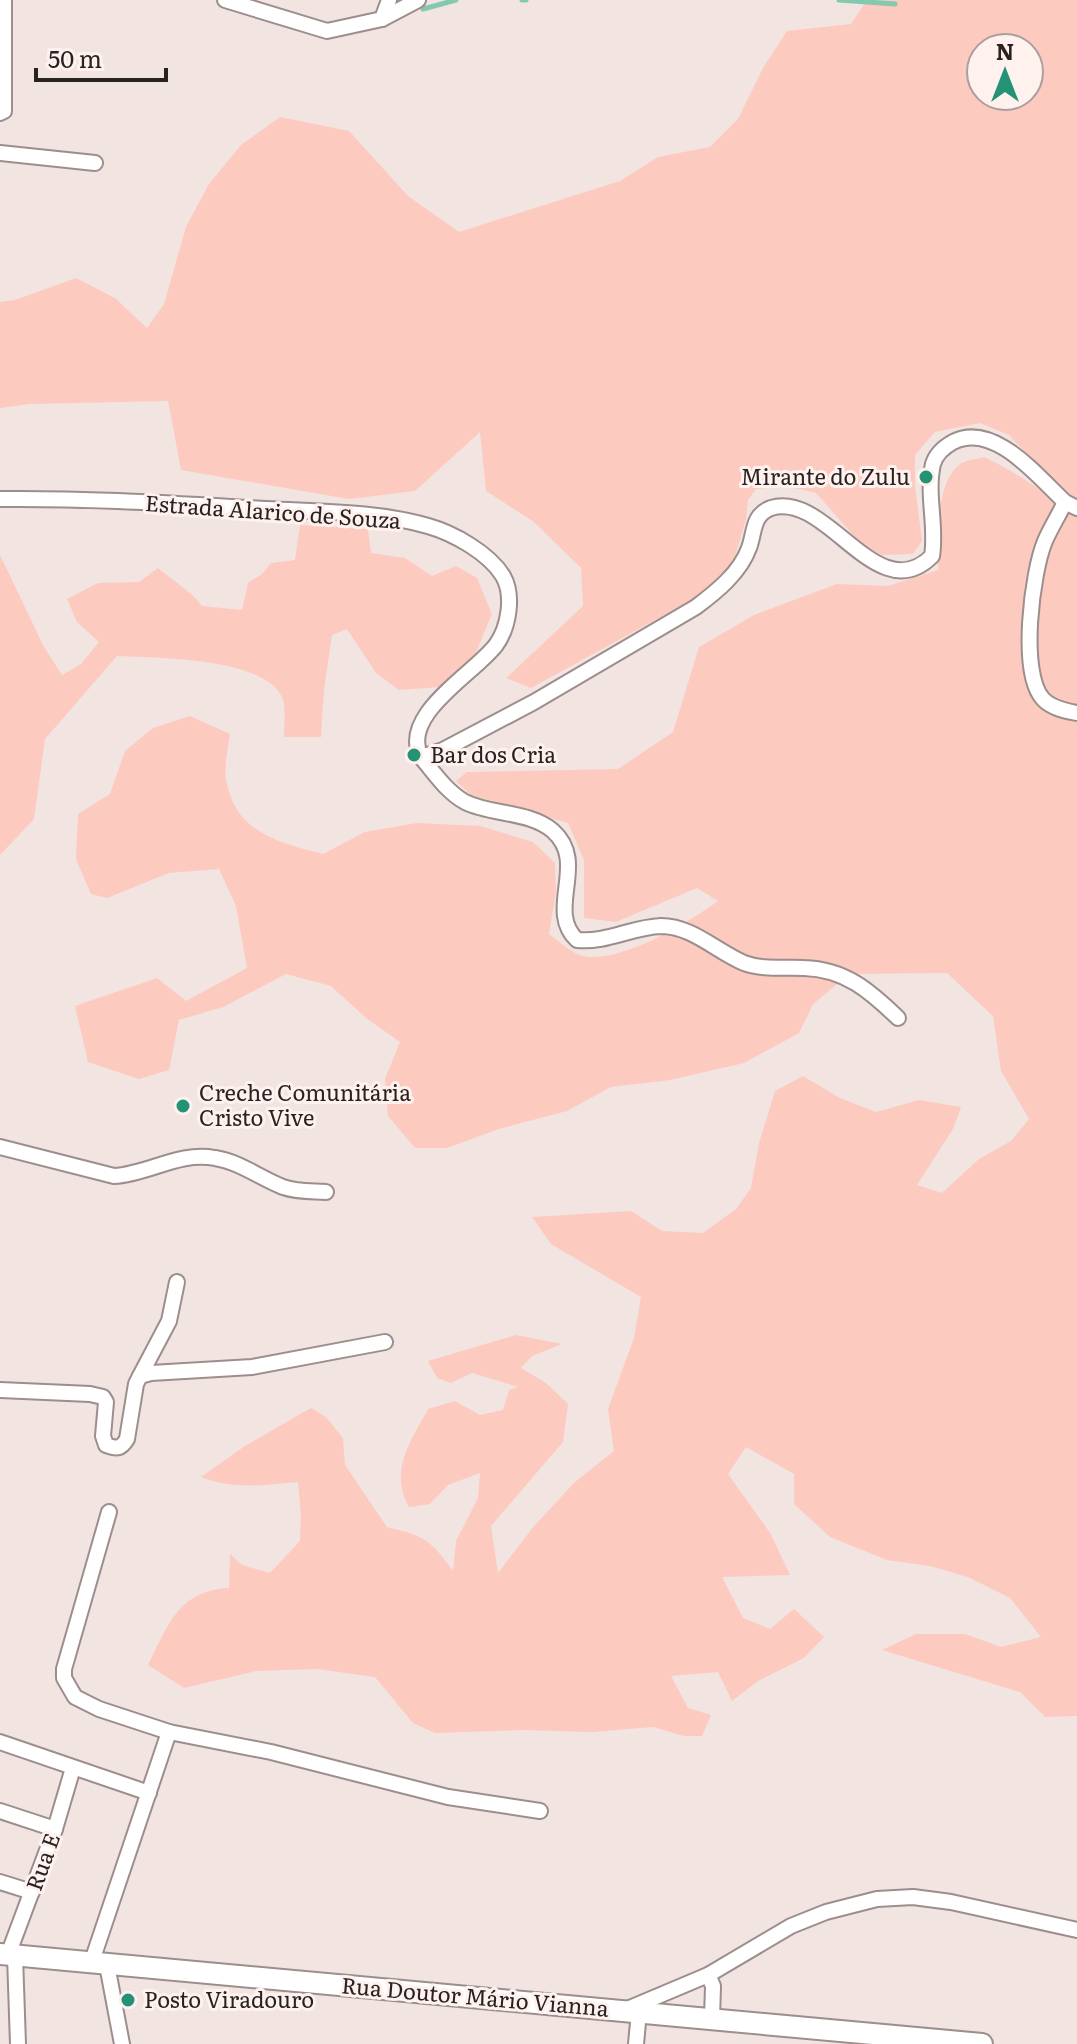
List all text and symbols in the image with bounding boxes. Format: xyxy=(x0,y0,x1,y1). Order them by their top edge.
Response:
scale bar xyxy=(36,32,166,82)
north arrow xyxy=(965,32,1045,112)
text: N xyxy=(996,34,1014,67)
text: 50 m xyxy=(48,40,102,75)
place label: Mirante do Zulu xyxy=(741,459,910,492)
marker: Mirante do Zulu xyxy=(917,468,935,486)
street label: Estrada Alarico de Souza xyxy=(144,485,402,536)
place label: Bar dos Cria xyxy=(430,737,556,770)
marker: Bar dos Cria xyxy=(405,746,423,764)
place label: Creche Comunitária Cristo Vive xyxy=(199,1075,411,1133)
marker: Creche Comunitária Cristo Vive xyxy=(174,1097,192,1115)
street label: Rua E xyxy=(16,1828,67,1895)
street label: Rua Doutor Mário Vianna xyxy=(340,1967,610,2024)
place label: Posto Viradouro xyxy=(144,1982,314,2015)
marker: Posto Viradouro xyxy=(119,1991,137,2009)

